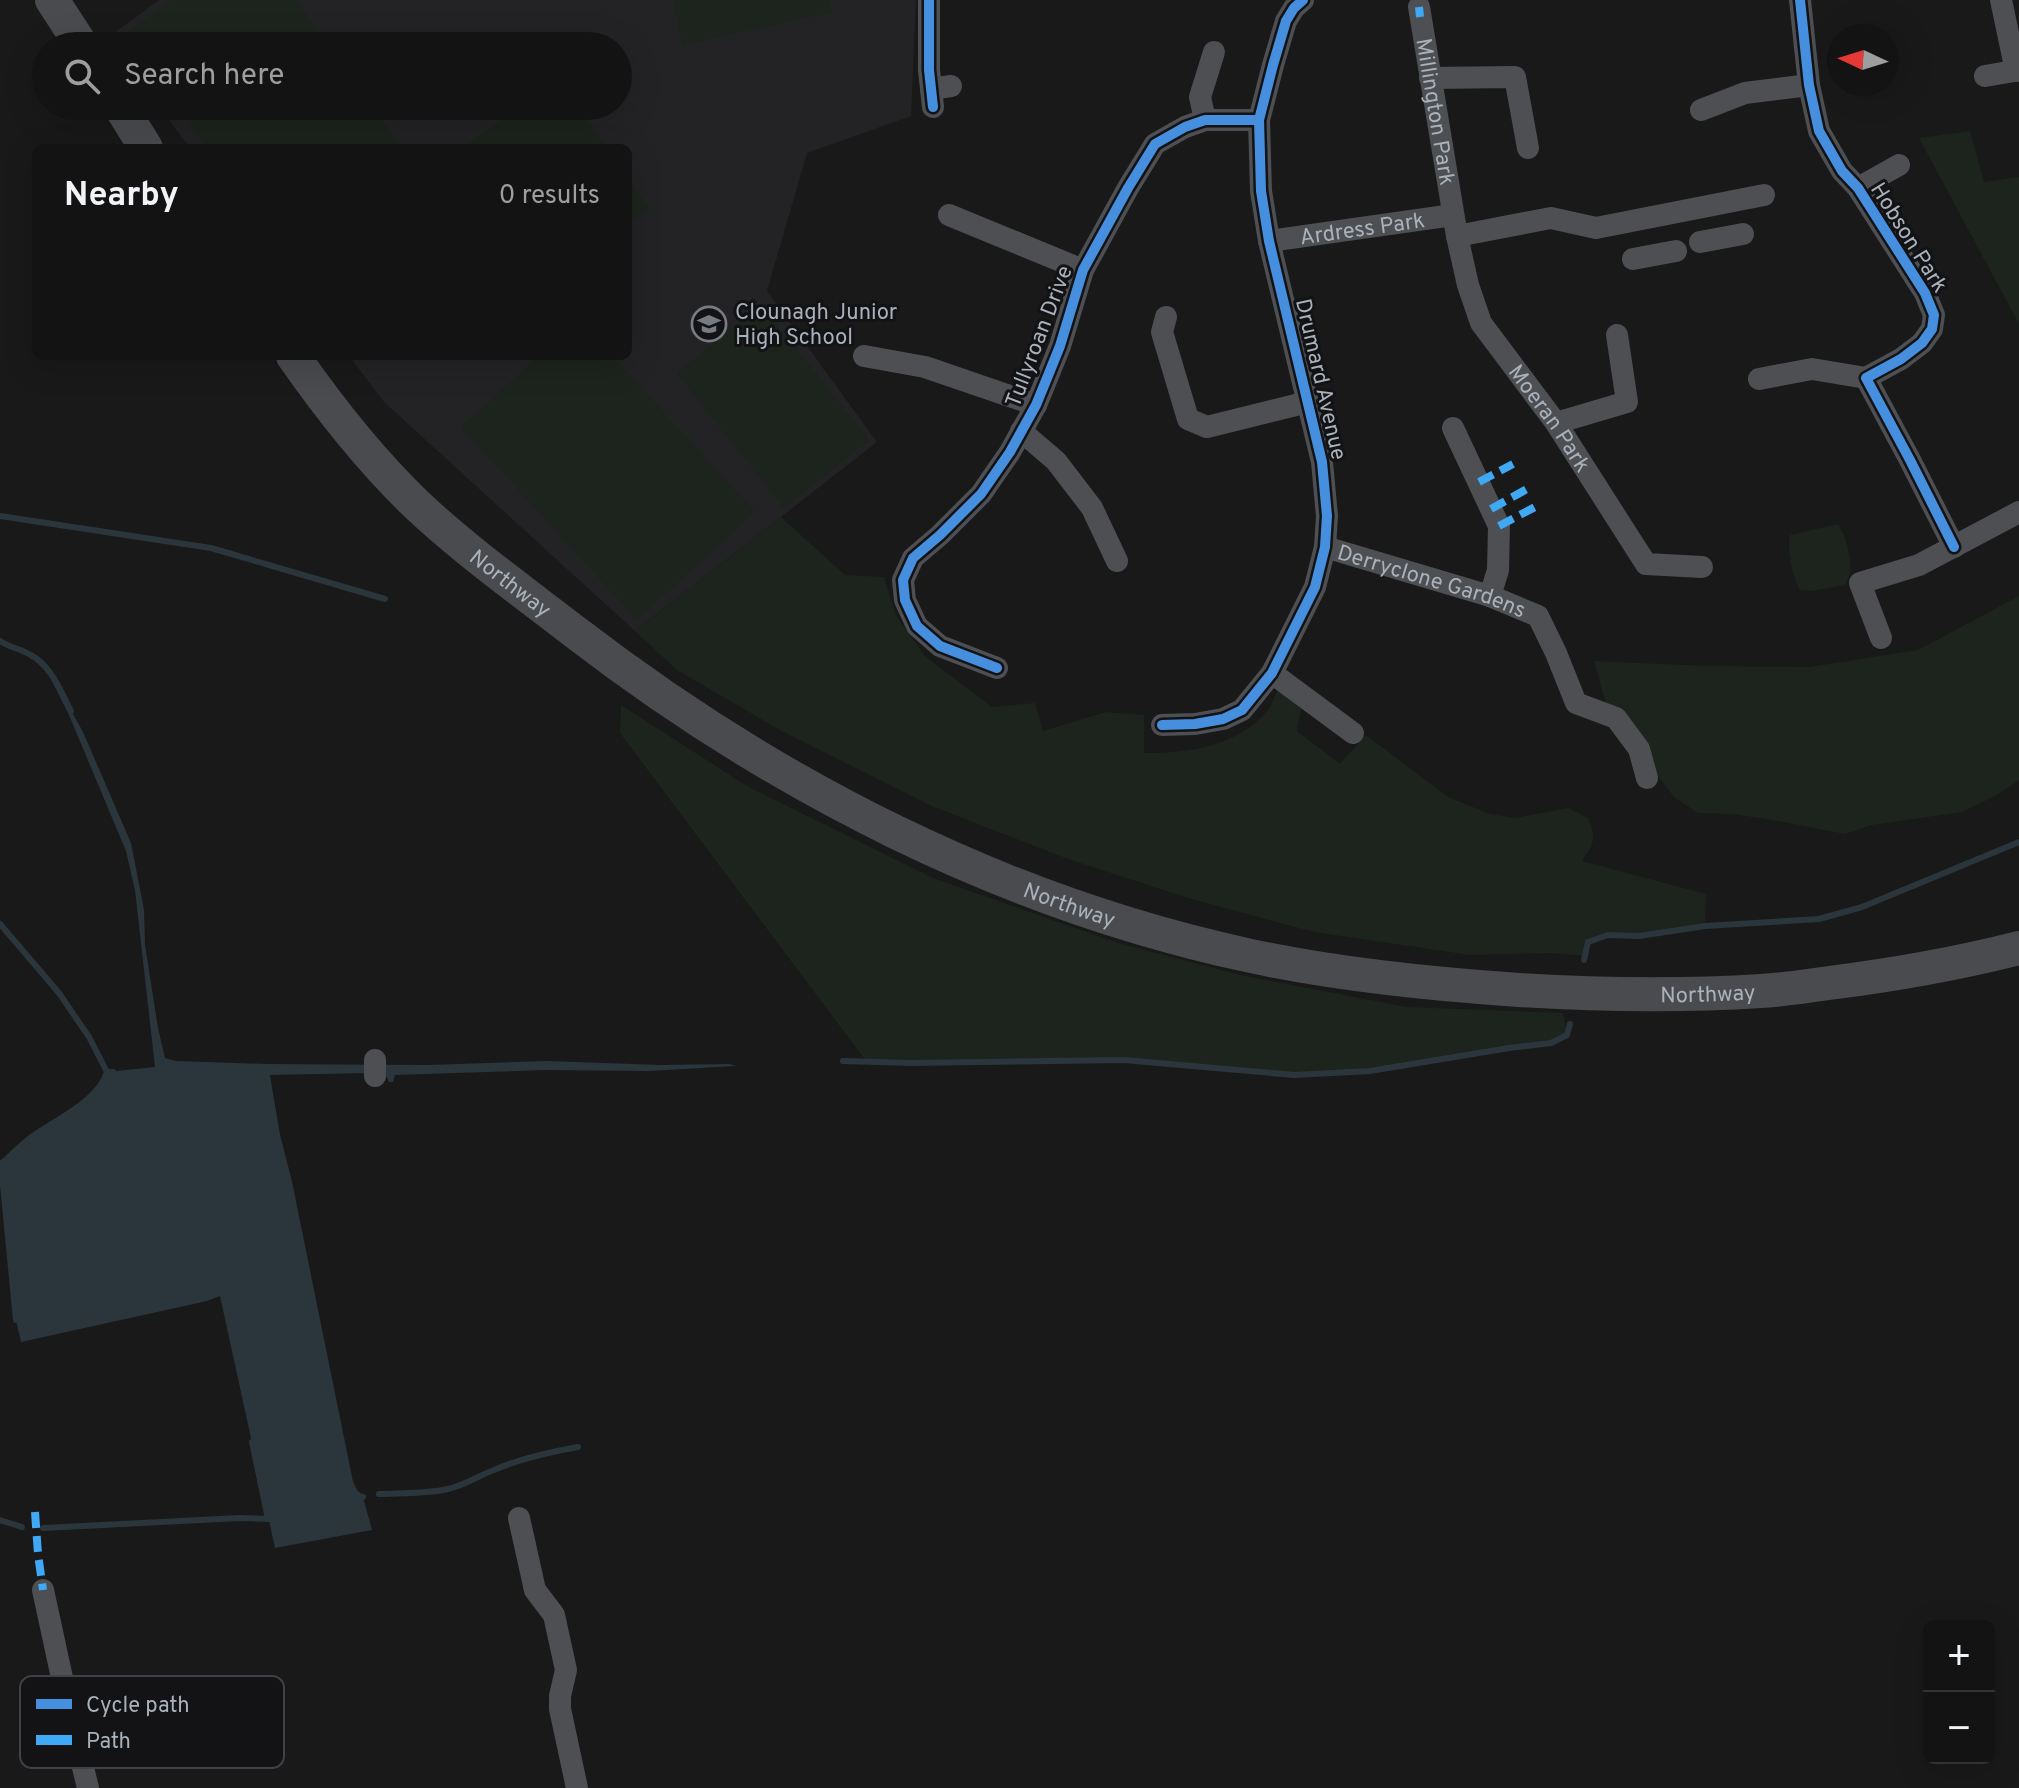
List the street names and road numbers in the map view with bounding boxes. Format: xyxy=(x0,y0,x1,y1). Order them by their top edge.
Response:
street label: Millington Park xyxy=(1408,36,1459,188)
street label: Hobson Park xyxy=(1863,178,1952,299)
street label: Ardress Park xyxy=(1298,208,1427,253)
street label: Tullyroan Drive xyxy=(1001,262,1080,412)
street label: Drumard Avenue xyxy=(1288,296,1351,463)
street label: Moeran Park xyxy=(1501,360,1595,478)
street label: Derryclone Gardens xyxy=(1334,540,1529,625)
street label: Northway xyxy=(463,545,555,625)
street label: Northway xyxy=(1019,878,1118,935)
street label: Northway xyxy=(1660,980,1756,1010)

